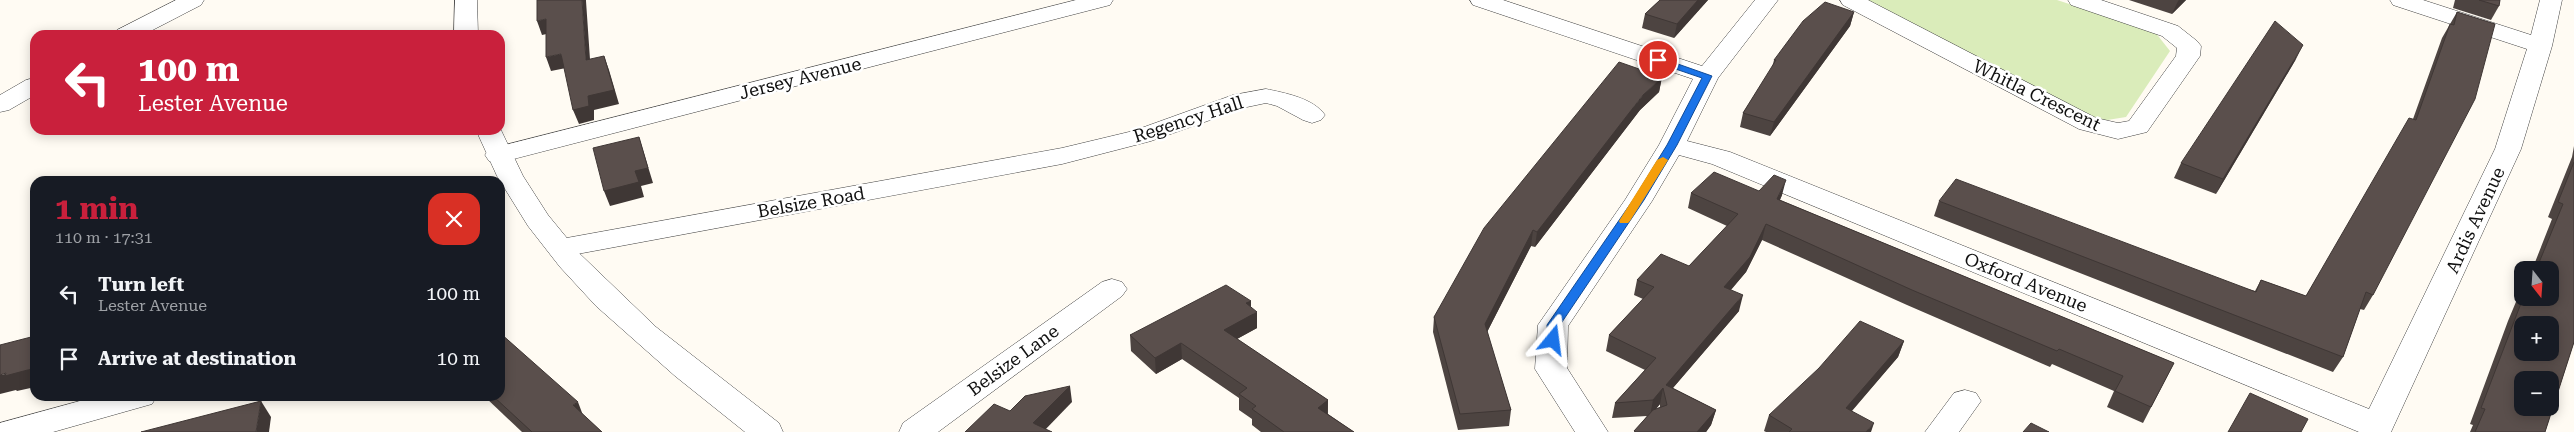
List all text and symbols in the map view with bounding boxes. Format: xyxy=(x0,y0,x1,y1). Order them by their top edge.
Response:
pin xyxy=(1637,39,1679,81)
icon: arrive xyxy=(1644,46,1672,74)
text: 100 m xyxy=(138,49,239,90)
icon: left xyxy=(55,50,120,115)
street label: Jersey Avenue xyxy=(737,53,863,103)
street label: Whitla Crescent xyxy=(1970,55,2104,135)
text: Lester Avenue xyxy=(138,91,288,116)
street label: Regency Hall xyxy=(1130,91,1246,147)
street label: Ardis Avenue xyxy=(2441,163,2509,276)
street label: Belsize Road xyxy=(756,182,867,222)
text: 1 min xyxy=(55,191,138,226)
button: close xyxy=(428,193,480,245)
text: 110 m · 17:31 xyxy=(55,228,153,247)
street label: Oxford Avenue xyxy=(1962,248,2091,316)
north arrow xyxy=(2514,261,2559,306)
map controls xyxy=(2514,261,2559,416)
text: Turn left xyxy=(98,273,184,296)
icon: left xyxy=(55,280,83,308)
text: 100 m xyxy=(426,282,480,305)
text: Lester Avenue xyxy=(98,296,207,315)
position arrow xyxy=(1526,313,1578,365)
button: + xyxy=(2514,316,2559,361)
street label: Belsize Lane xyxy=(963,320,1063,400)
icon: arrive xyxy=(55,345,83,373)
text: Arrive at destination xyxy=(98,347,296,370)
text: 10 m xyxy=(437,347,480,370)
button: − xyxy=(2514,371,2559,416)

